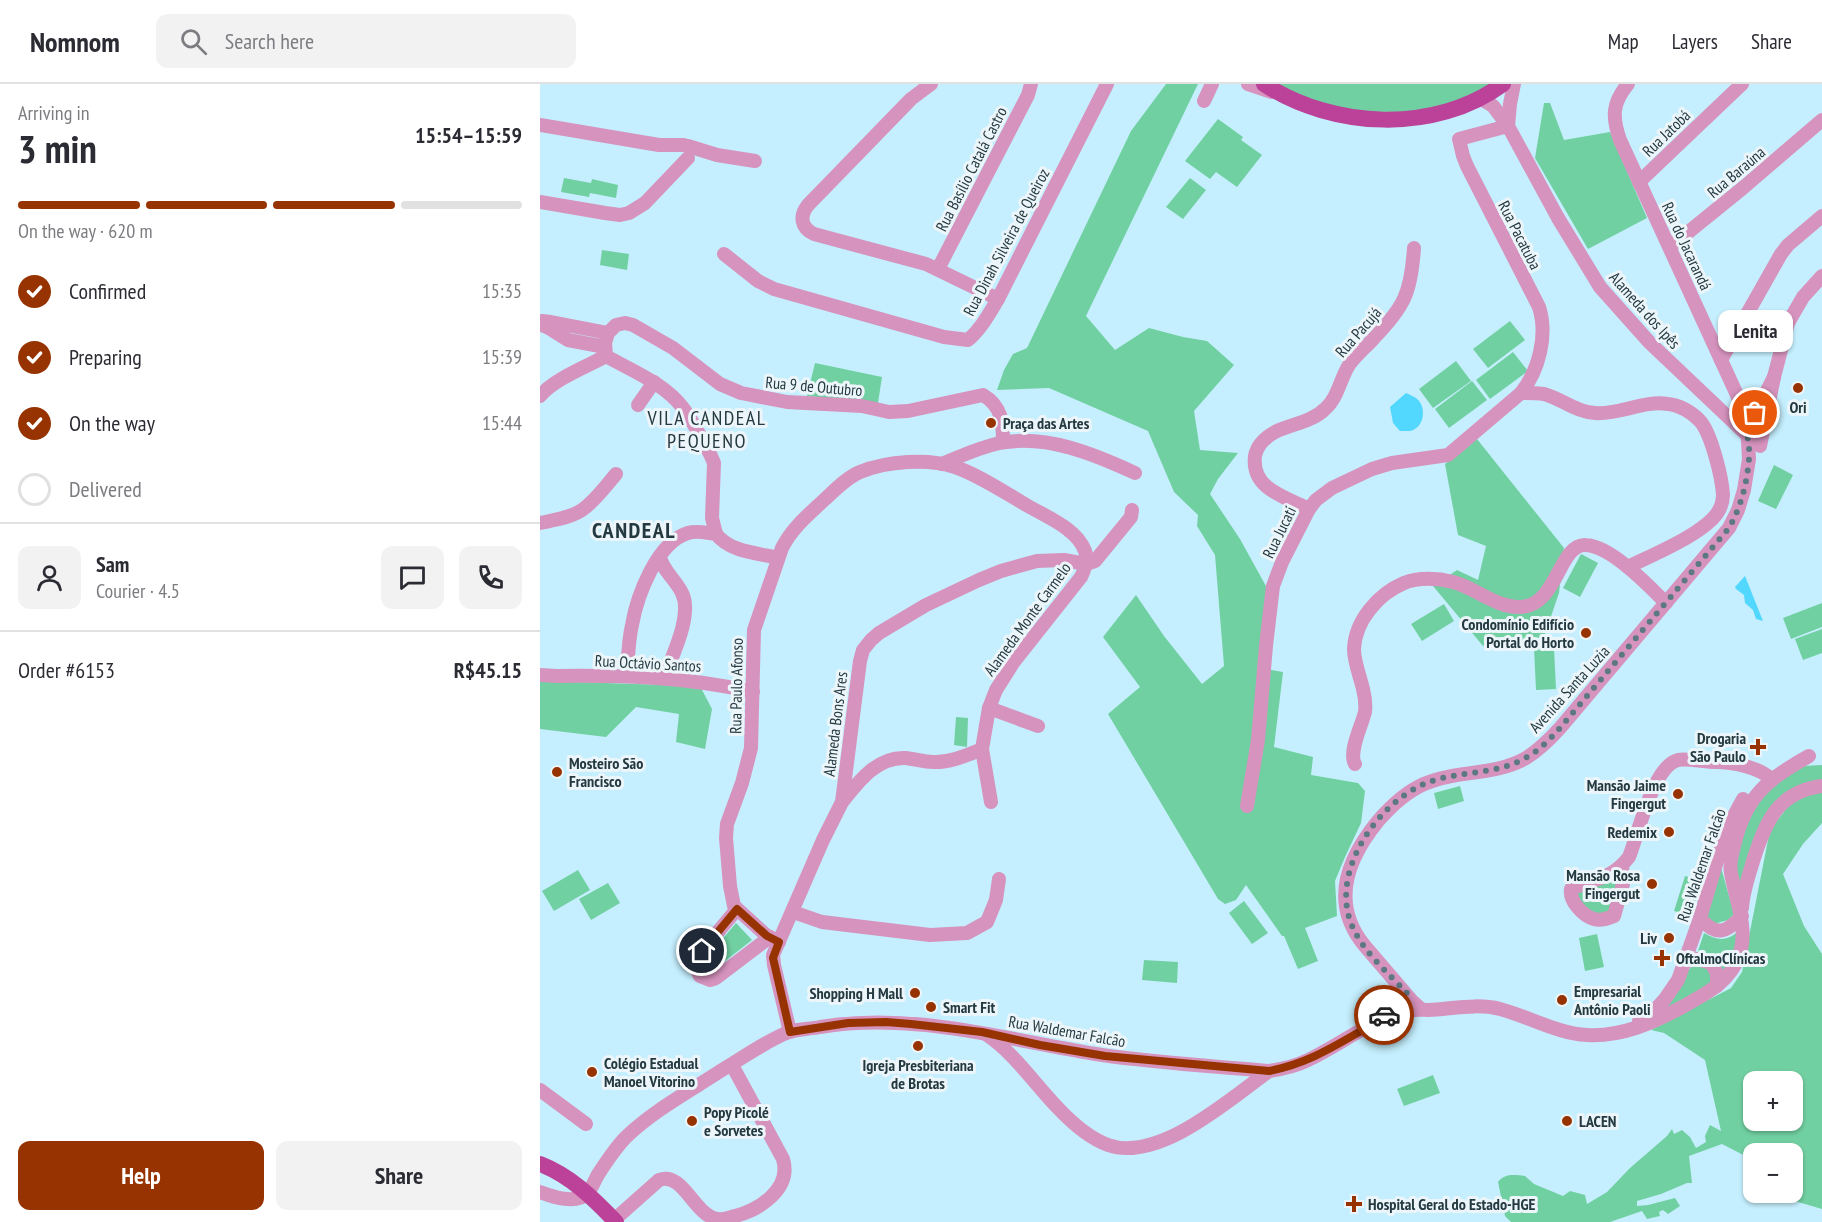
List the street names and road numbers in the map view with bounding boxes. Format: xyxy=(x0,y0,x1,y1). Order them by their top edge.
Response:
street label: Rua Basílio Catalá Castro xyxy=(931,103,1011,235)
street label: Rua Jatobá xyxy=(1638,105,1694,161)
street label: Rua Baraúna xyxy=(1703,142,1769,202)
street label: Rua Dinah Silveira de Queiroz xyxy=(959,165,1053,319)
street label: Rua Pacatuba xyxy=(1494,197,1546,273)
street label: Rua do Jacarandá xyxy=(1658,199,1716,293)
street label: Alameda dos Ipês xyxy=(1605,267,1685,353)
street label: Rua Pacujá xyxy=(1331,303,1385,361)
street label: Rua 9 de Outubro xyxy=(765,372,863,400)
street label: Rua Jucati xyxy=(1258,503,1300,561)
street label: Alameda Monte Carmelo xyxy=(979,558,1075,680)
street label: Rua Paulo Afonso xyxy=(725,638,747,734)
street label: Avenida Santa Luzia xyxy=(1525,641,1613,737)
street label: Rua Octávio Santos xyxy=(594,650,702,676)
street label: Alameda Bons Ares xyxy=(819,671,851,777)
street label: Rua Waldemar Falcão xyxy=(1672,806,1730,924)
street label: Rua Waldemar Falcão xyxy=(1007,1011,1127,1051)

